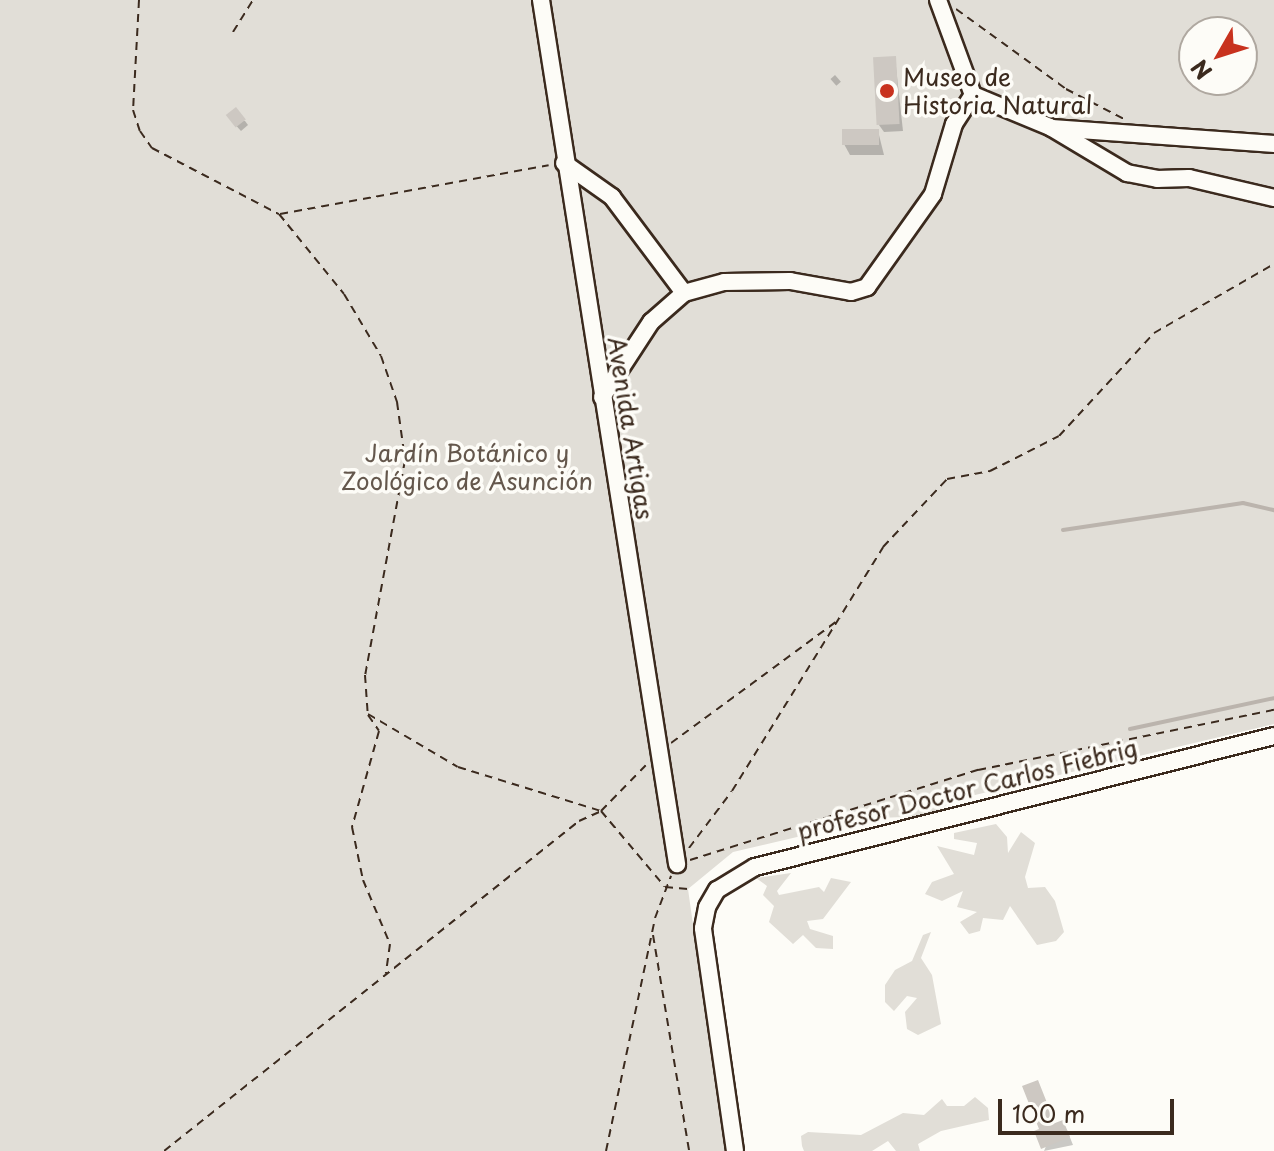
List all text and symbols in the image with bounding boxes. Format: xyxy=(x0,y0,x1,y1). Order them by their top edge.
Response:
north arrow xyxy=(1178,16,1258,96)
text: N xyxy=(1182,53,1219,87)
place label: Museo de Historia Natural xyxy=(903,63,1092,119)
marker: Museo de Historia Natural xyxy=(878,82,896,100)
street label: Avenida Artigas xyxy=(602,335,660,521)
park label: Jardín Botánico y Zoológico de Asunción xyxy=(339,439,595,495)
street label: profesor Doctor Carlos Fiebrig xyxy=(793,732,1141,846)
scale bar xyxy=(1002,1083,1178,1133)
text: 100 m xyxy=(1012,1095,1085,1131)

